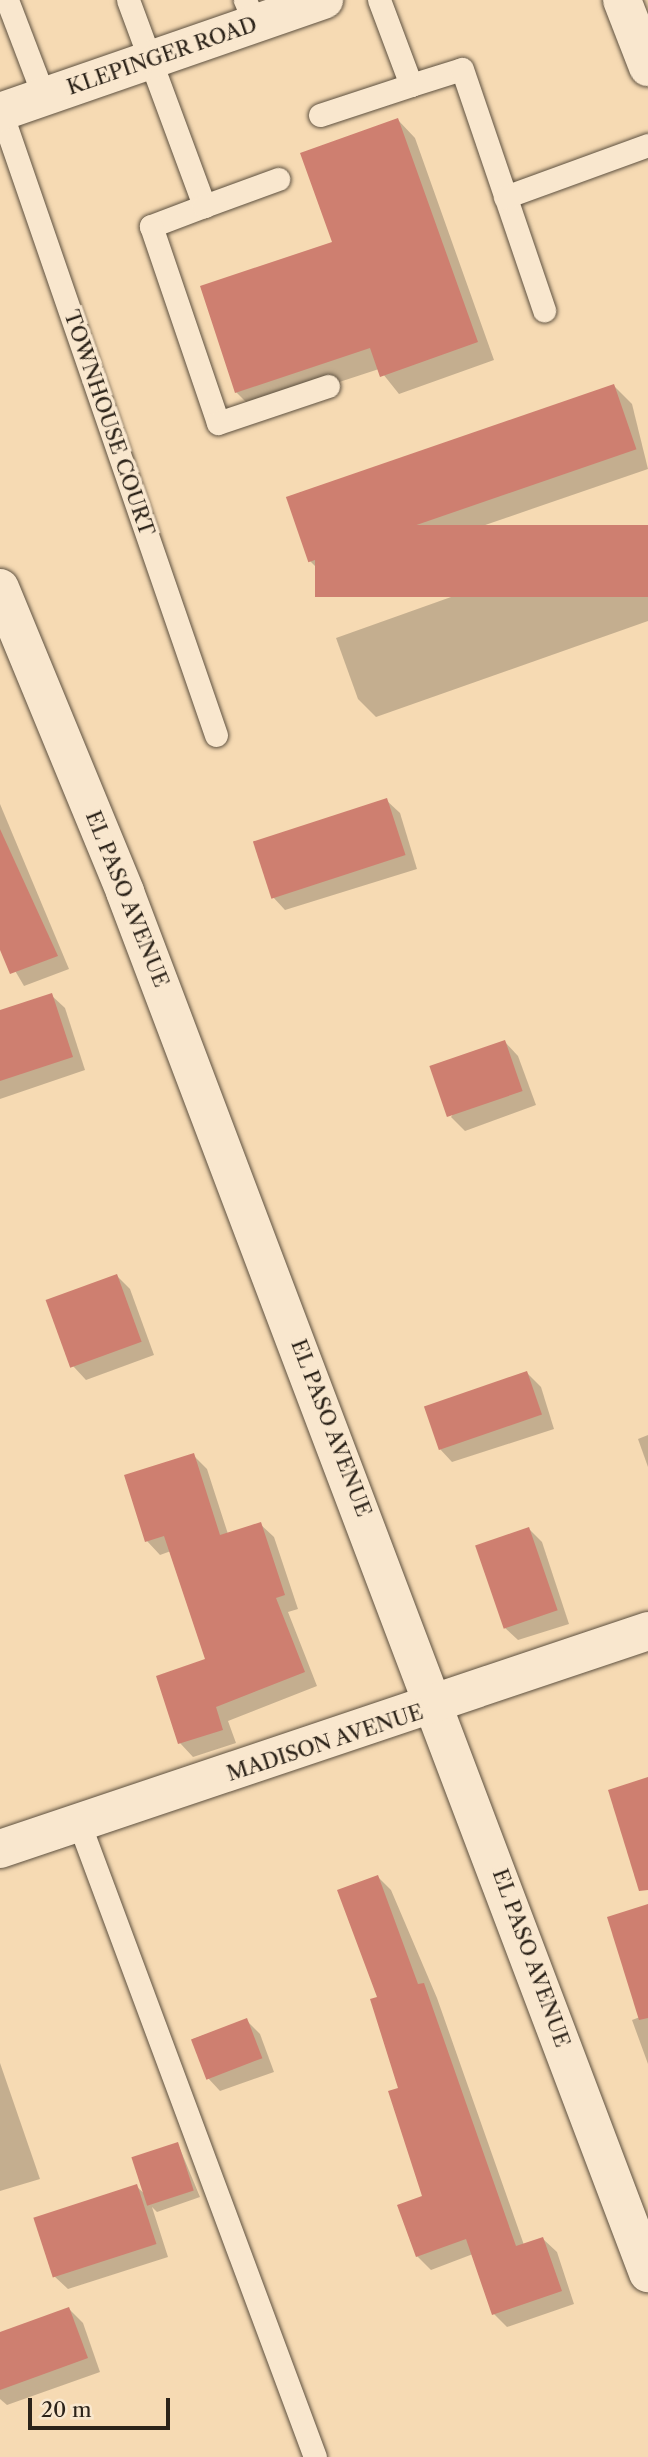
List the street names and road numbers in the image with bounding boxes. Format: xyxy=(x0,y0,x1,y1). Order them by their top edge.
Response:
street label: KLEPINGER ROAD xyxy=(63,11,261,101)
street label: TOWNHOUSE COURT xyxy=(58,307,160,539)
street label: EL PASO AVENUE xyxy=(80,807,174,991)
street label: EL PASO AVENUE xyxy=(285,1335,377,1521)
street label: MADISON AVENUE xyxy=(223,1699,427,1787)
street label: EL PASO AVENUE xyxy=(487,1865,575,2051)

